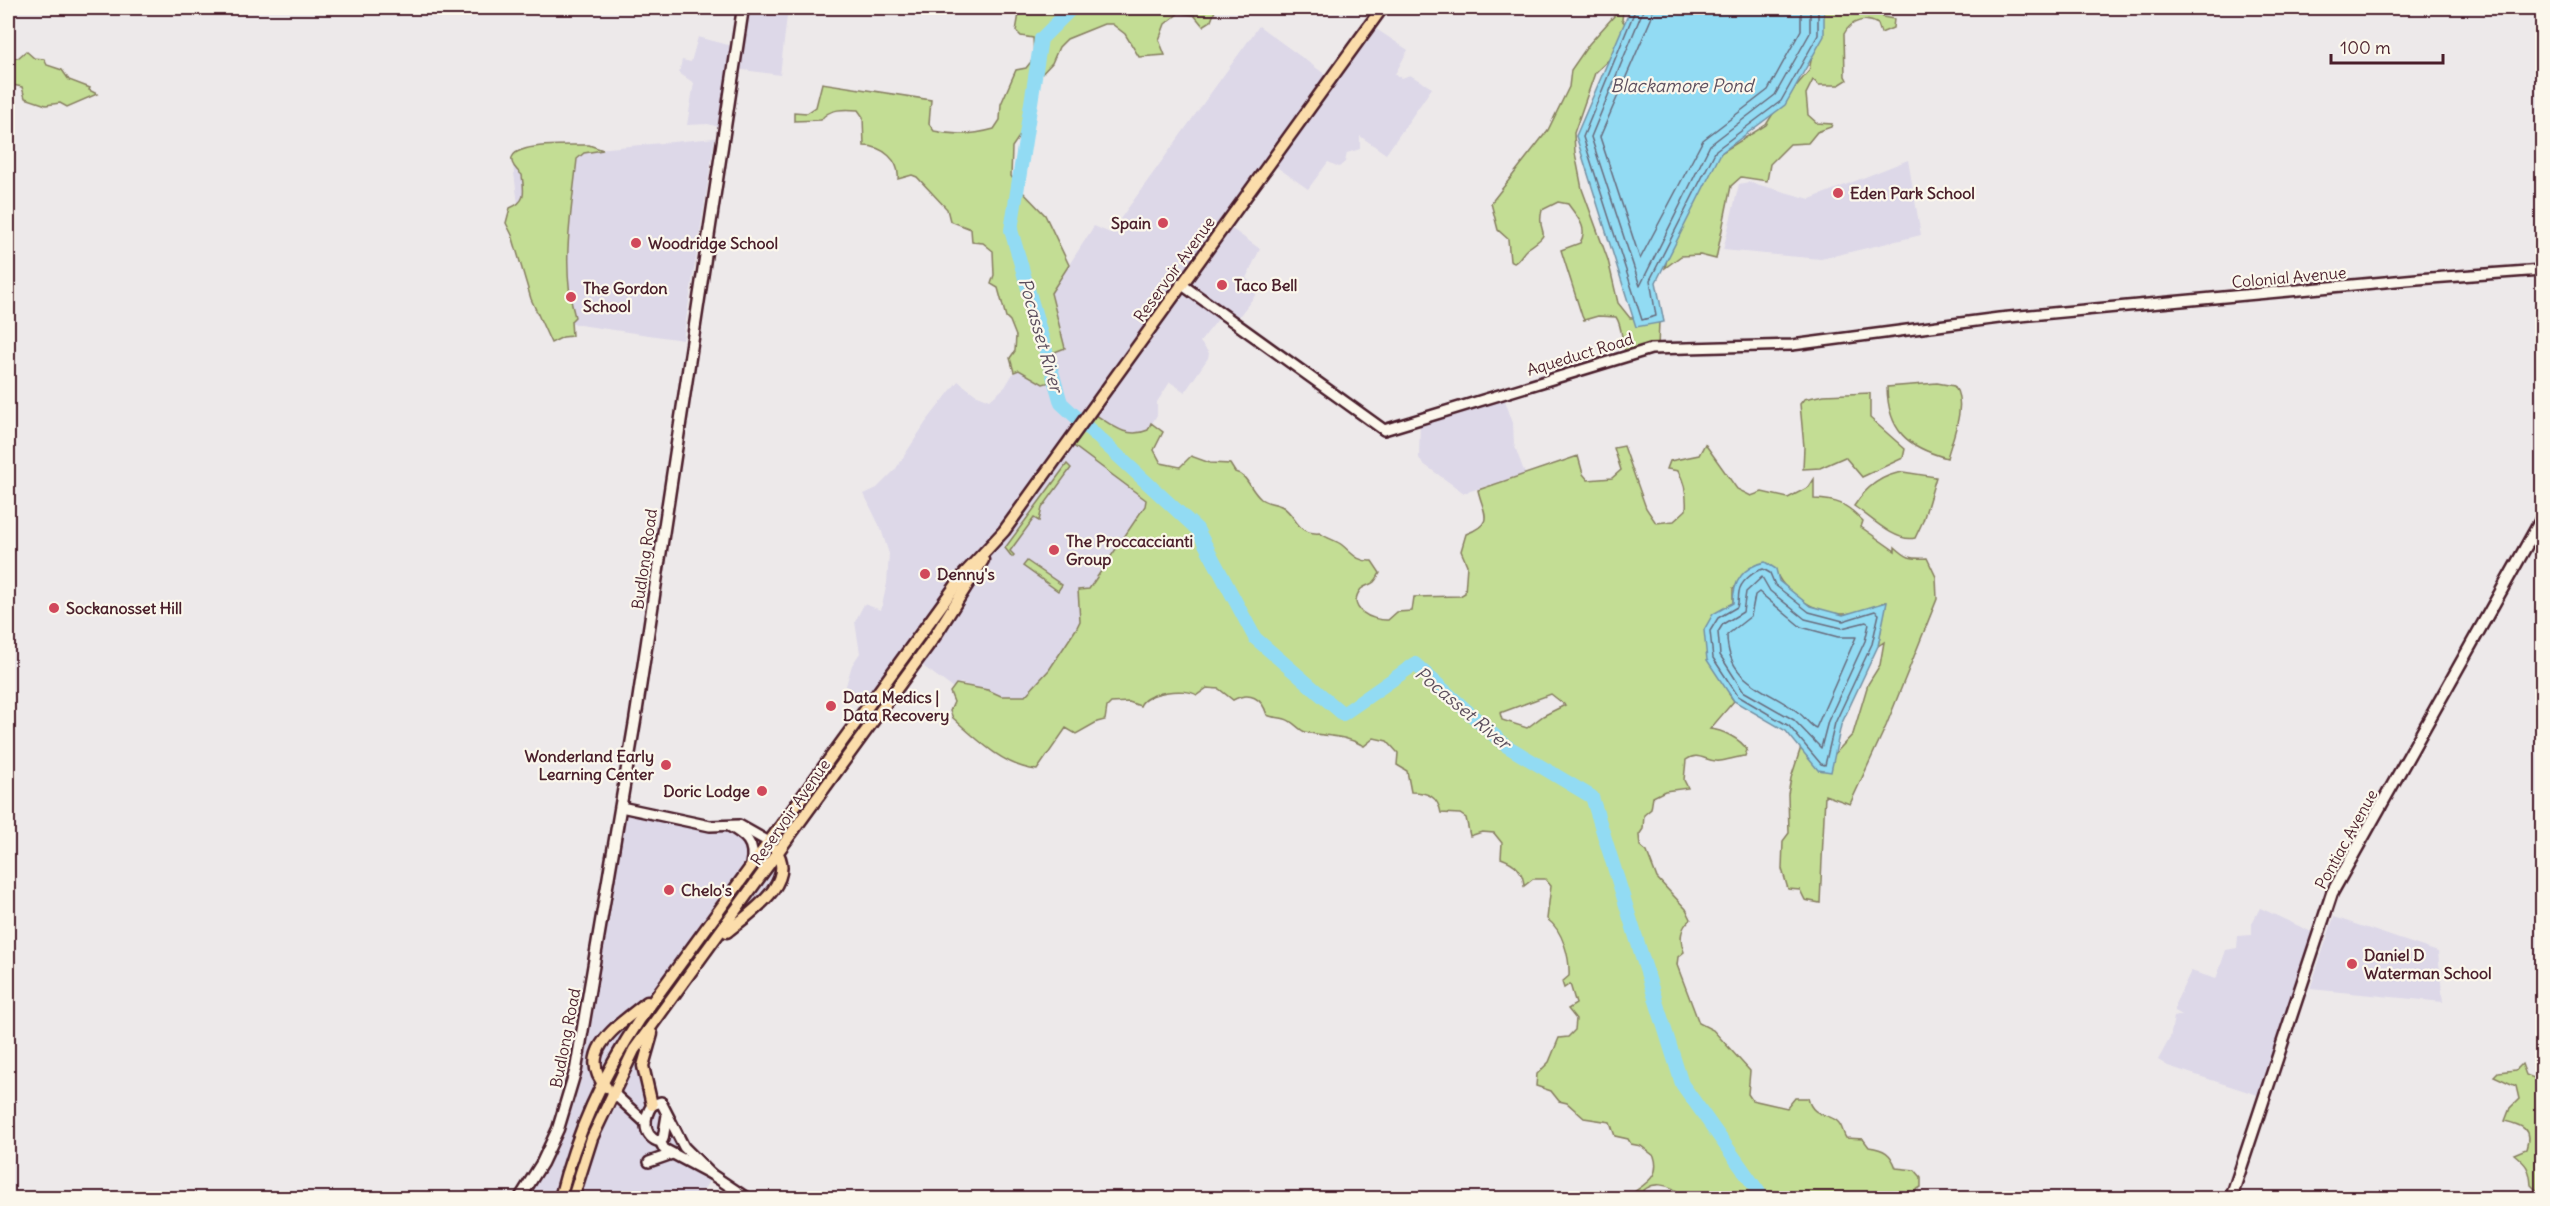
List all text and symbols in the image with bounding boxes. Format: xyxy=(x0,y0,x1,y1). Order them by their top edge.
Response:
scale bar xyxy=(2331,27,2444,65)
text: 100 m xyxy=(2340,36,2391,59)
water label: Blackamore Pond xyxy=(1611,74,1756,97)
place label: Eden Park School xyxy=(1850,183,1975,203)
marker: Eden Park School xyxy=(1831,186,1845,200)
street label: Reservoir Avenue xyxy=(1129,212,1219,326)
place label: Spain xyxy=(1111,213,1151,234)
marker: Spain xyxy=(1156,216,1170,230)
place label: Woodridge School xyxy=(648,233,778,254)
marker: Woodridge School xyxy=(629,236,643,250)
street label: Colonial Avenue xyxy=(2231,262,2347,292)
water label: Pocasset River xyxy=(1014,275,1069,397)
place label: Taco Bell xyxy=(1234,275,1297,295)
place label: The Gordon School xyxy=(583,278,668,316)
marker: Taco Bell xyxy=(1215,278,1229,292)
marker: The Gordon School xyxy=(564,290,578,304)
street label: Aqueduct Road xyxy=(1524,328,1636,380)
street label: Budlong Road xyxy=(627,507,661,611)
place label: The Proccaccianti Group xyxy=(1066,531,1193,570)
marker: The Proccaccianti Group xyxy=(1047,543,1061,557)
place label: Denny's xyxy=(937,564,995,585)
marker: Denny's xyxy=(918,567,932,581)
place label: Sockanosset Hill xyxy=(66,598,182,618)
marker: Sockanosset Hill xyxy=(47,601,61,615)
water label: Pocasset River xyxy=(1411,661,1517,756)
place label: Data Medics | Data Recovery xyxy=(843,687,949,726)
marker: Data Medics | Data Recovery xyxy=(824,699,838,713)
place label: Wonderland Early Learning Center xyxy=(525,746,654,785)
street label: Reservoir Avenue xyxy=(746,755,834,869)
marker: Wonderland Early Learning Center xyxy=(659,758,673,772)
place label: Doric Lodge xyxy=(663,781,750,802)
marker: Doric Lodge xyxy=(755,784,769,798)
street label: Pontiac Avenue xyxy=(2310,786,2382,892)
place label: Chelo's xyxy=(681,880,732,900)
marker: Chelo's xyxy=(662,883,676,897)
place label: Daniel D Waterman School xyxy=(2364,945,2492,983)
marker: Daniel D Waterman School xyxy=(2345,957,2359,971)
street label: Budlong Road xyxy=(546,986,584,1090)

